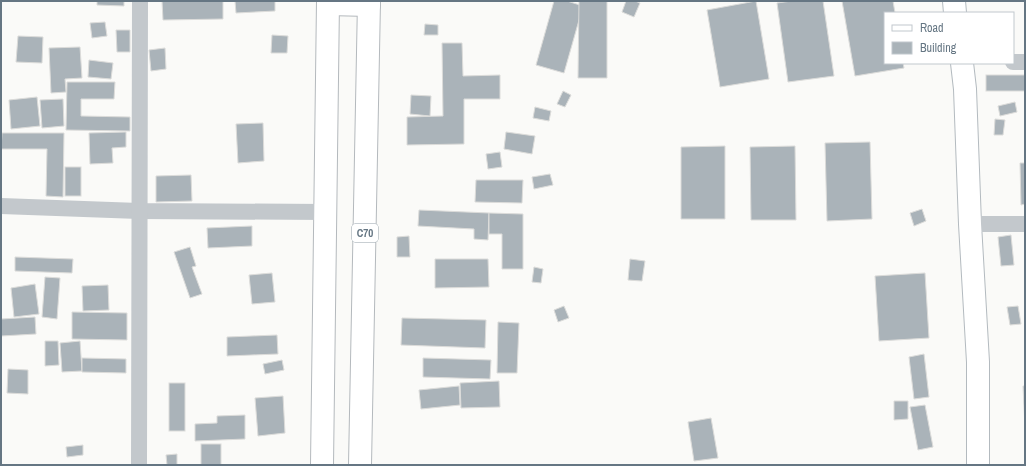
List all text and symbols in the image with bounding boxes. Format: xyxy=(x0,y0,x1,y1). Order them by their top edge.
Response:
legend xyxy=(884,12,1014,64)
text: Road xyxy=(920,20,944,36)
text: Building xyxy=(920,40,957,56)
road number: C70 xyxy=(352,224,378,242)

